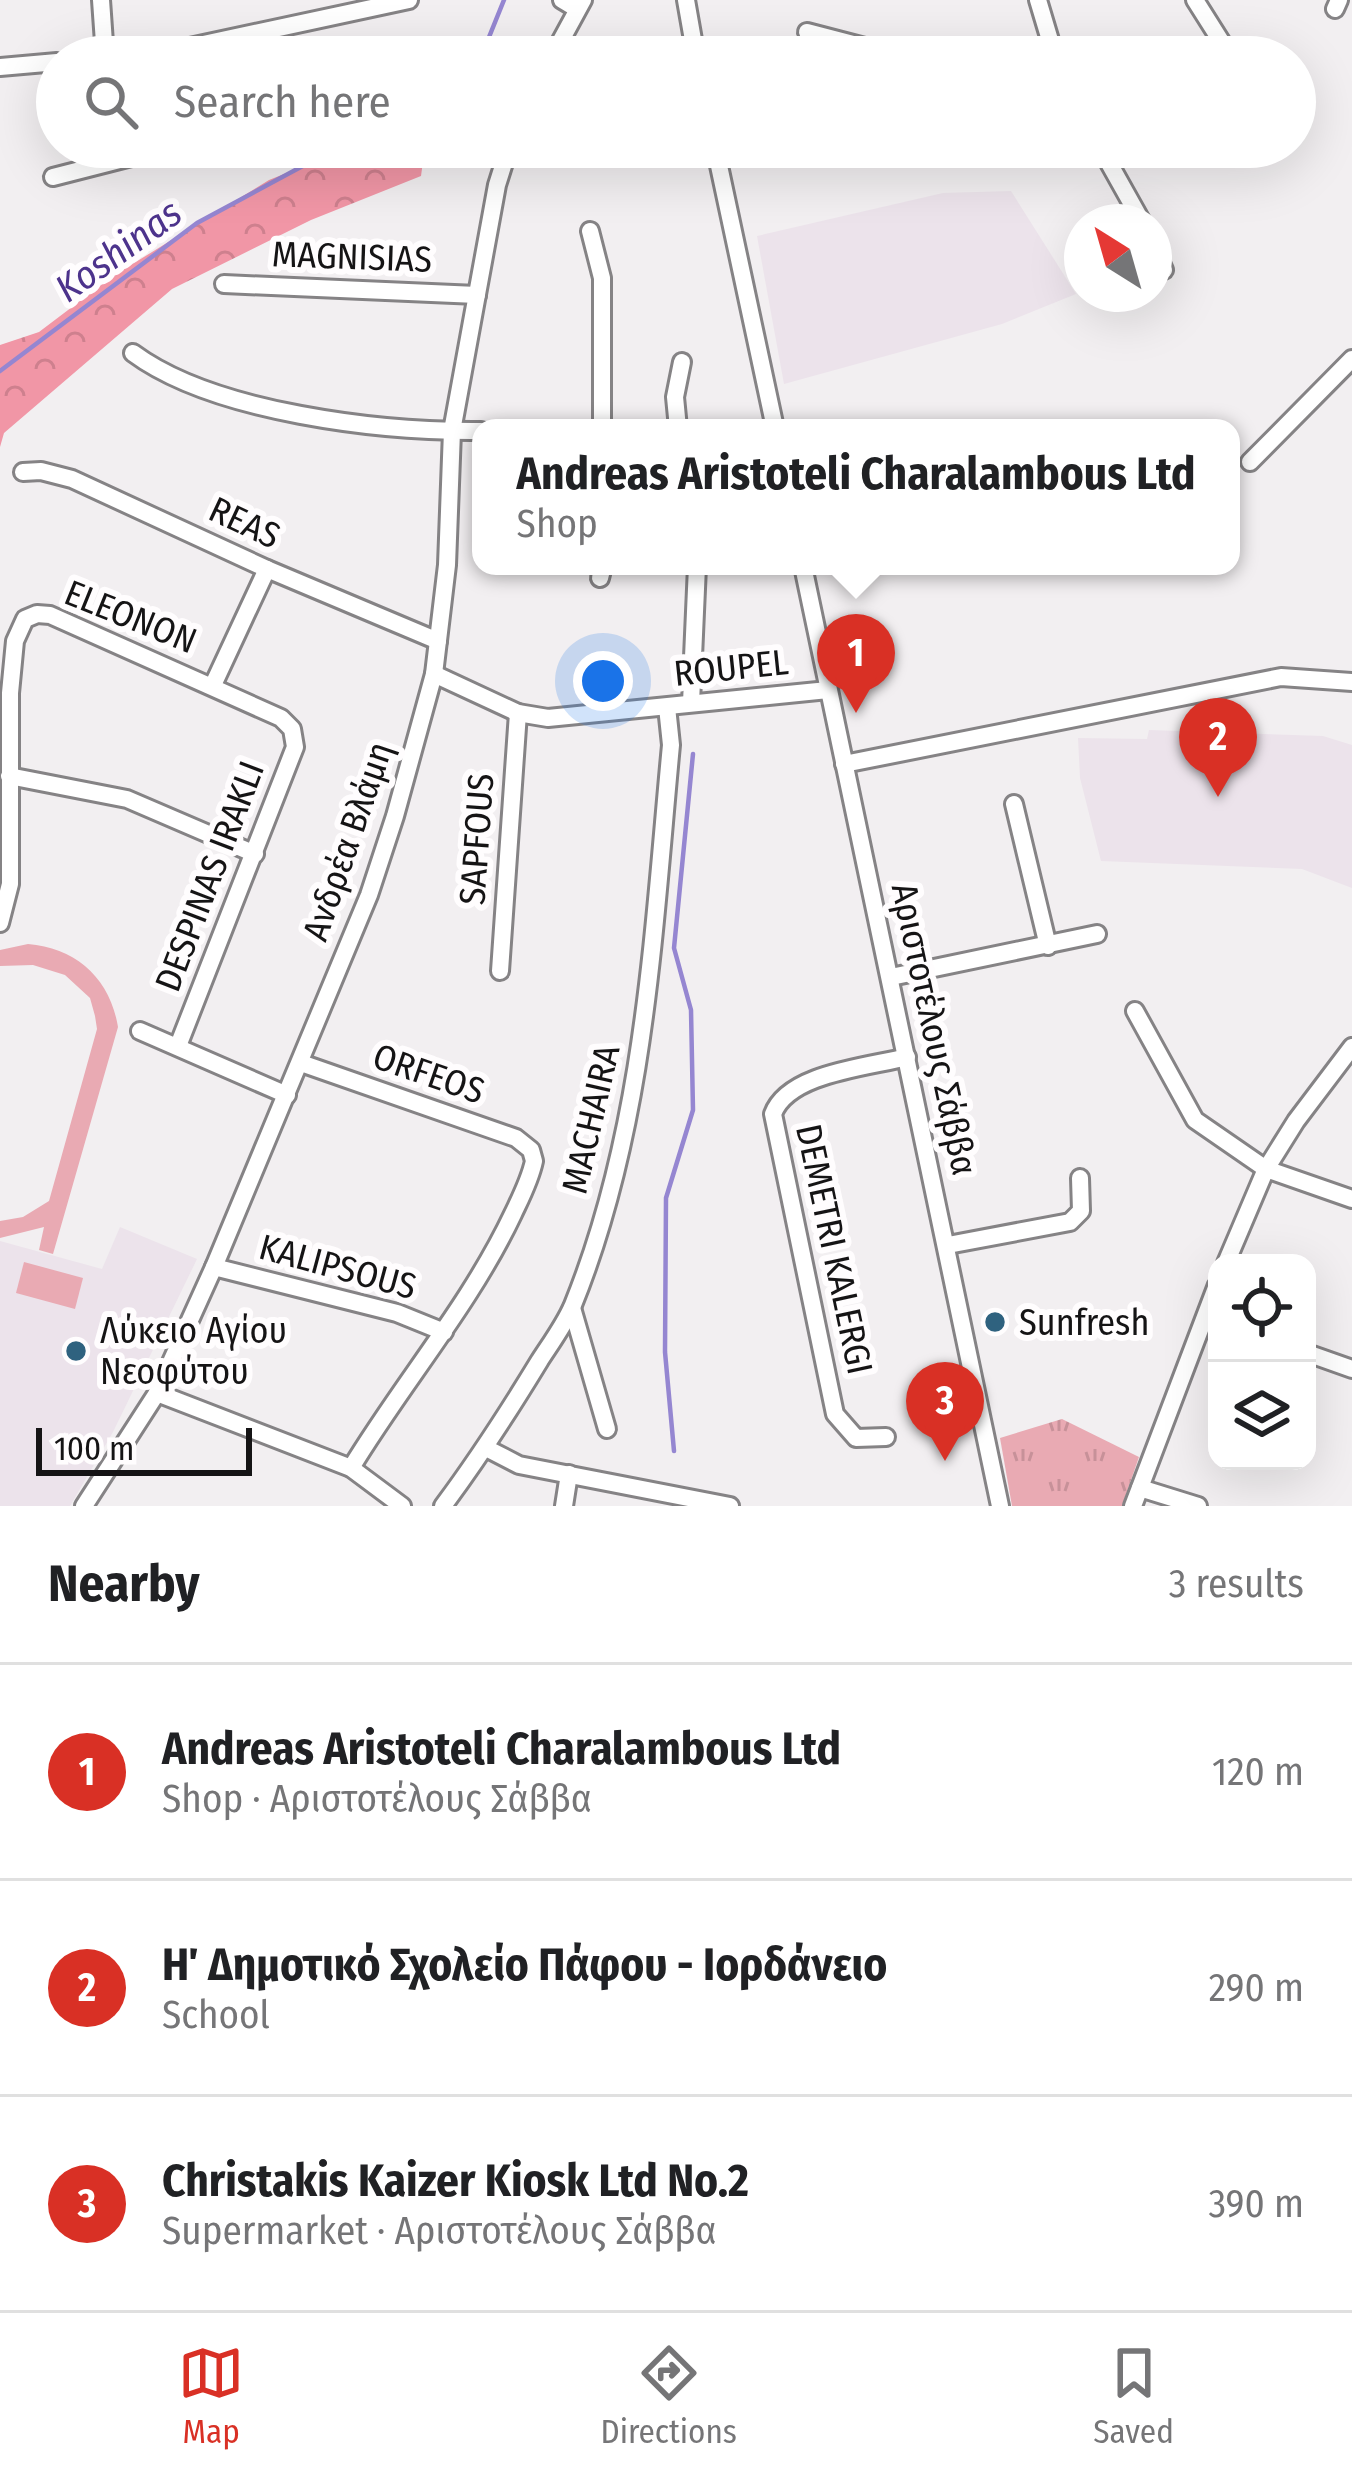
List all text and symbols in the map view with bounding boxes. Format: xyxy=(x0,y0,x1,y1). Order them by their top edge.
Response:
search box xyxy=(36,36,1316,168)
icon: search xyxy=(78,69,144,135)
text: Search here xyxy=(174,75,391,129)
water label: Koshinas xyxy=(47,190,191,312)
north arrow xyxy=(1064,204,1172,312)
street label: MAGNISIAS xyxy=(271,232,433,282)
popup xyxy=(472,419,1240,575)
text: Andreas Aristoteli Charalambous Ltd xyxy=(517,447,1195,501)
street label: REAS xyxy=(202,487,287,558)
text: Shop xyxy=(517,501,598,547)
street label: ELEONON xyxy=(58,571,203,663)
pin: 1 xyxy=(817,614,895,713)
street label: ROUPEL xyxy=(672,640,791,696)
your location xyxy=(573,651,633,711)
pin: 2 xyxy=(1179,698,1257,797)
street label: Ανδρέα Βλάμη xyxy=(293,736,402,947)
street label: DESPINAS IRAKLI xyxy=(146,755,274,998)
street label: SAPFOUS xyxy=(450,772,504,906)
street label: Αριστοτέλους Σάββα xyxy=(882,879,986,1179)
street label: ORFEOS xyxy=(367,1034,490,1113)
street label: MACHAIRA xyxy=(553,1041,629,1198)
street label: DEMETRI KALERGI xyxy=(786,1120,882,1378)
street label: KALIPSOUS xyxy=(254,1225,421,1309)
map controls xyxy=(1208,1254,1316,1470)
button: locate xyxy=(1208,1254,1316,1362)
place label: Sunfresh xyxy=(1019,1301,1149,1345)
place label: Λύκειο Αγίου Νεοφύτου xyxy=(100,1309,287,1394)
marker: Sunfresh xyxy=(982,1309,1008,1335)
marker: Λύκειο Αγίου Νεοφύτου xyxy=(63,1338,89,1364)
pin: 3 xyxy=(906,1362,984,1461)
button: layers xyxy=(1208,1362,1316,1470)
scale bar xyxy=(36,1422,252,1475)
text: 100 m xyxy=(54,1429,134,1469)
text: Nearby xyxy=(48,1553,200,1615)
text: 3 results xyxy=(1169,1561,1304,1607)
text: Andreas Aristoteli Charalambous Ltd xyxy=(162,1722,841,1776)
text: 1 xyxy=(79,1749,95,1795)
text: 120 m xyxy=(1212,1749,1304,1795)
text: Shop · Αριστοτέλους Σάββα xyxy=(162,1776,592,1822)
text: Η΄ Δημοτικό Σχολείο Πάφου - Ιορδάνειο xyxy=(162,1938,887,1992)
text: 2 xyxy=(78,1965,96,2011)
text: 290 m xyxy=(1209,1965,1304,2011)
text: School xyxy=(162,1992,270,2038)
text: Christakis Kaizer Kiosk Ltd No.2 xyxy=(162,2154,749,2208)
text: 3 xyxy=(78,2181,96,2227)
text: 390 m xyxy=(1208,2181,1304,2227)
text: Supermarket · Αριστοτέλους Σάββα xyxy=(162,2208,716,2254)
tab: Map xyxy=(178,2340,244,2452)
tab: Directions xyxy=(600,2340,737,2452)
tab: Saved xyxy=(1093,2340,1174,2452)

